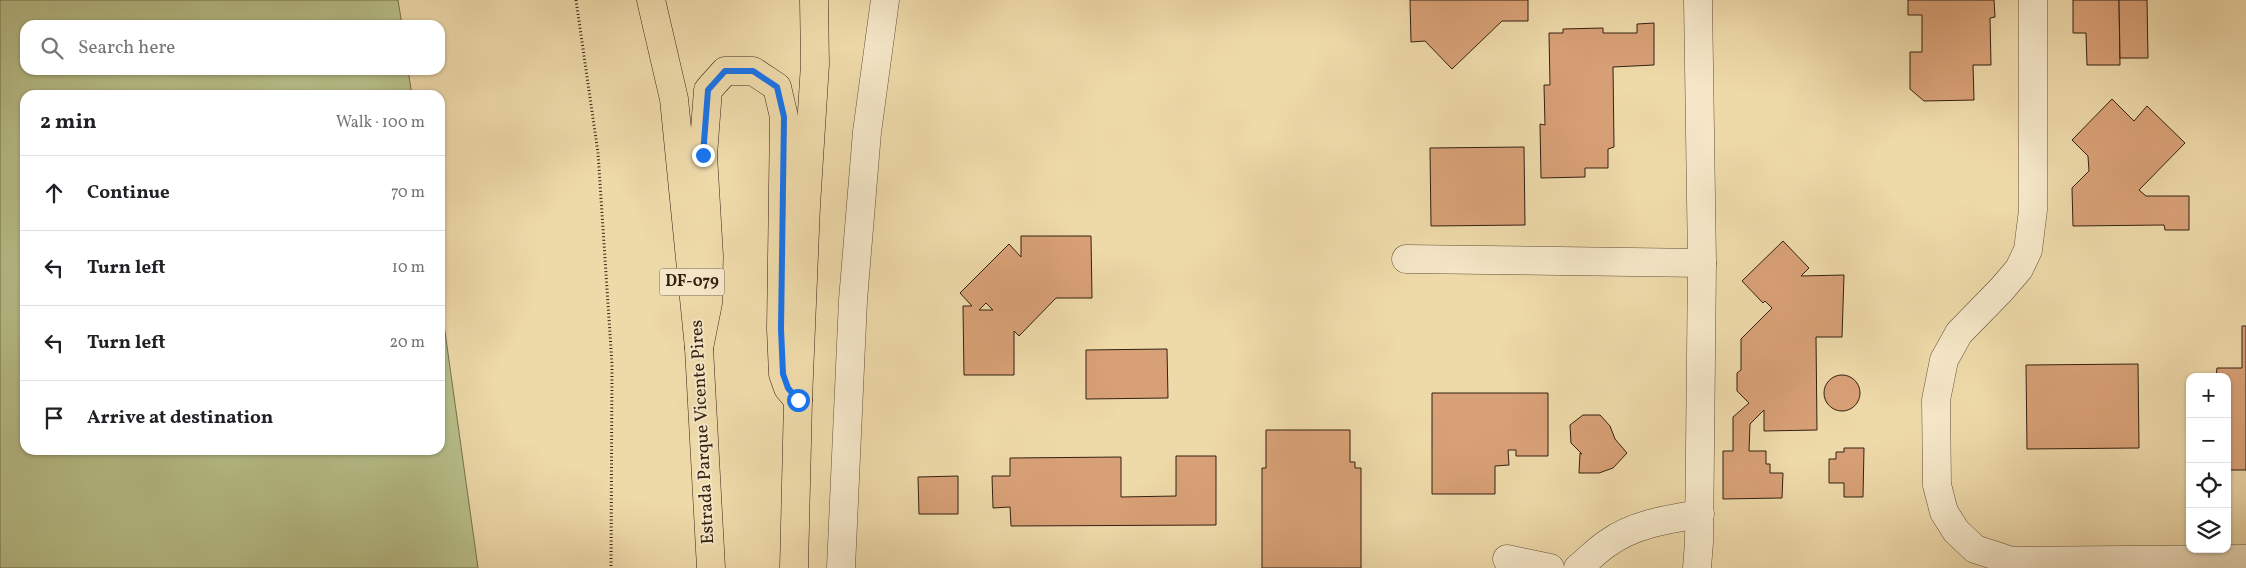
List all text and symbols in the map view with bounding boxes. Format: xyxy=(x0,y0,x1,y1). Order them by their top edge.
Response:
search box xyxy=(20,20,445,75)
icon: search xyxy=(38,34,66,62)
text: Search here xyxy=(78,35,175,61)
text: 2 min xyxy=(40,108,97,137)
text: Walk · 100 m xyxy=(336,112,425,134)
route end xyxy=(692,144,715,167)
icon: ahead xyxy=(40,179,68,207)
text: Continue xyxy=(87,180,170,206)
text: 70 m xyxy=(391,182,425,204)
icon: left xyxy=(40,254,68,282)
text: Turn left xyxy=(87,255,166,281)
text: 10 m xyxy=(392,257,425,279)
road number: DF-079 xyxy=(660,268,724,296)
street label: Estrada Parque Vicente Pires xyxy=(685,319,721,545)
icon: left xyxy=(40,329,68,357)
text: Turn left xyxy=(87,330,166,356)
text: 20 m xyxy=(390,332,425,354)
map controls xyxy=(2186,373,2231,553)
button: + xyxy=(2186,373,2231,418)
route start xyxy=(787,389,810,412)
icon: arrive xyxy=(40,404,68,432)
text: Arrive at destination xyxy=(87,405,273,431)
button: − xyxy=(2186,418,2231,463)
button: locate xyxy=(2186,463,2231,508)
button: layers xyxy=(2186,508,2231,553)

